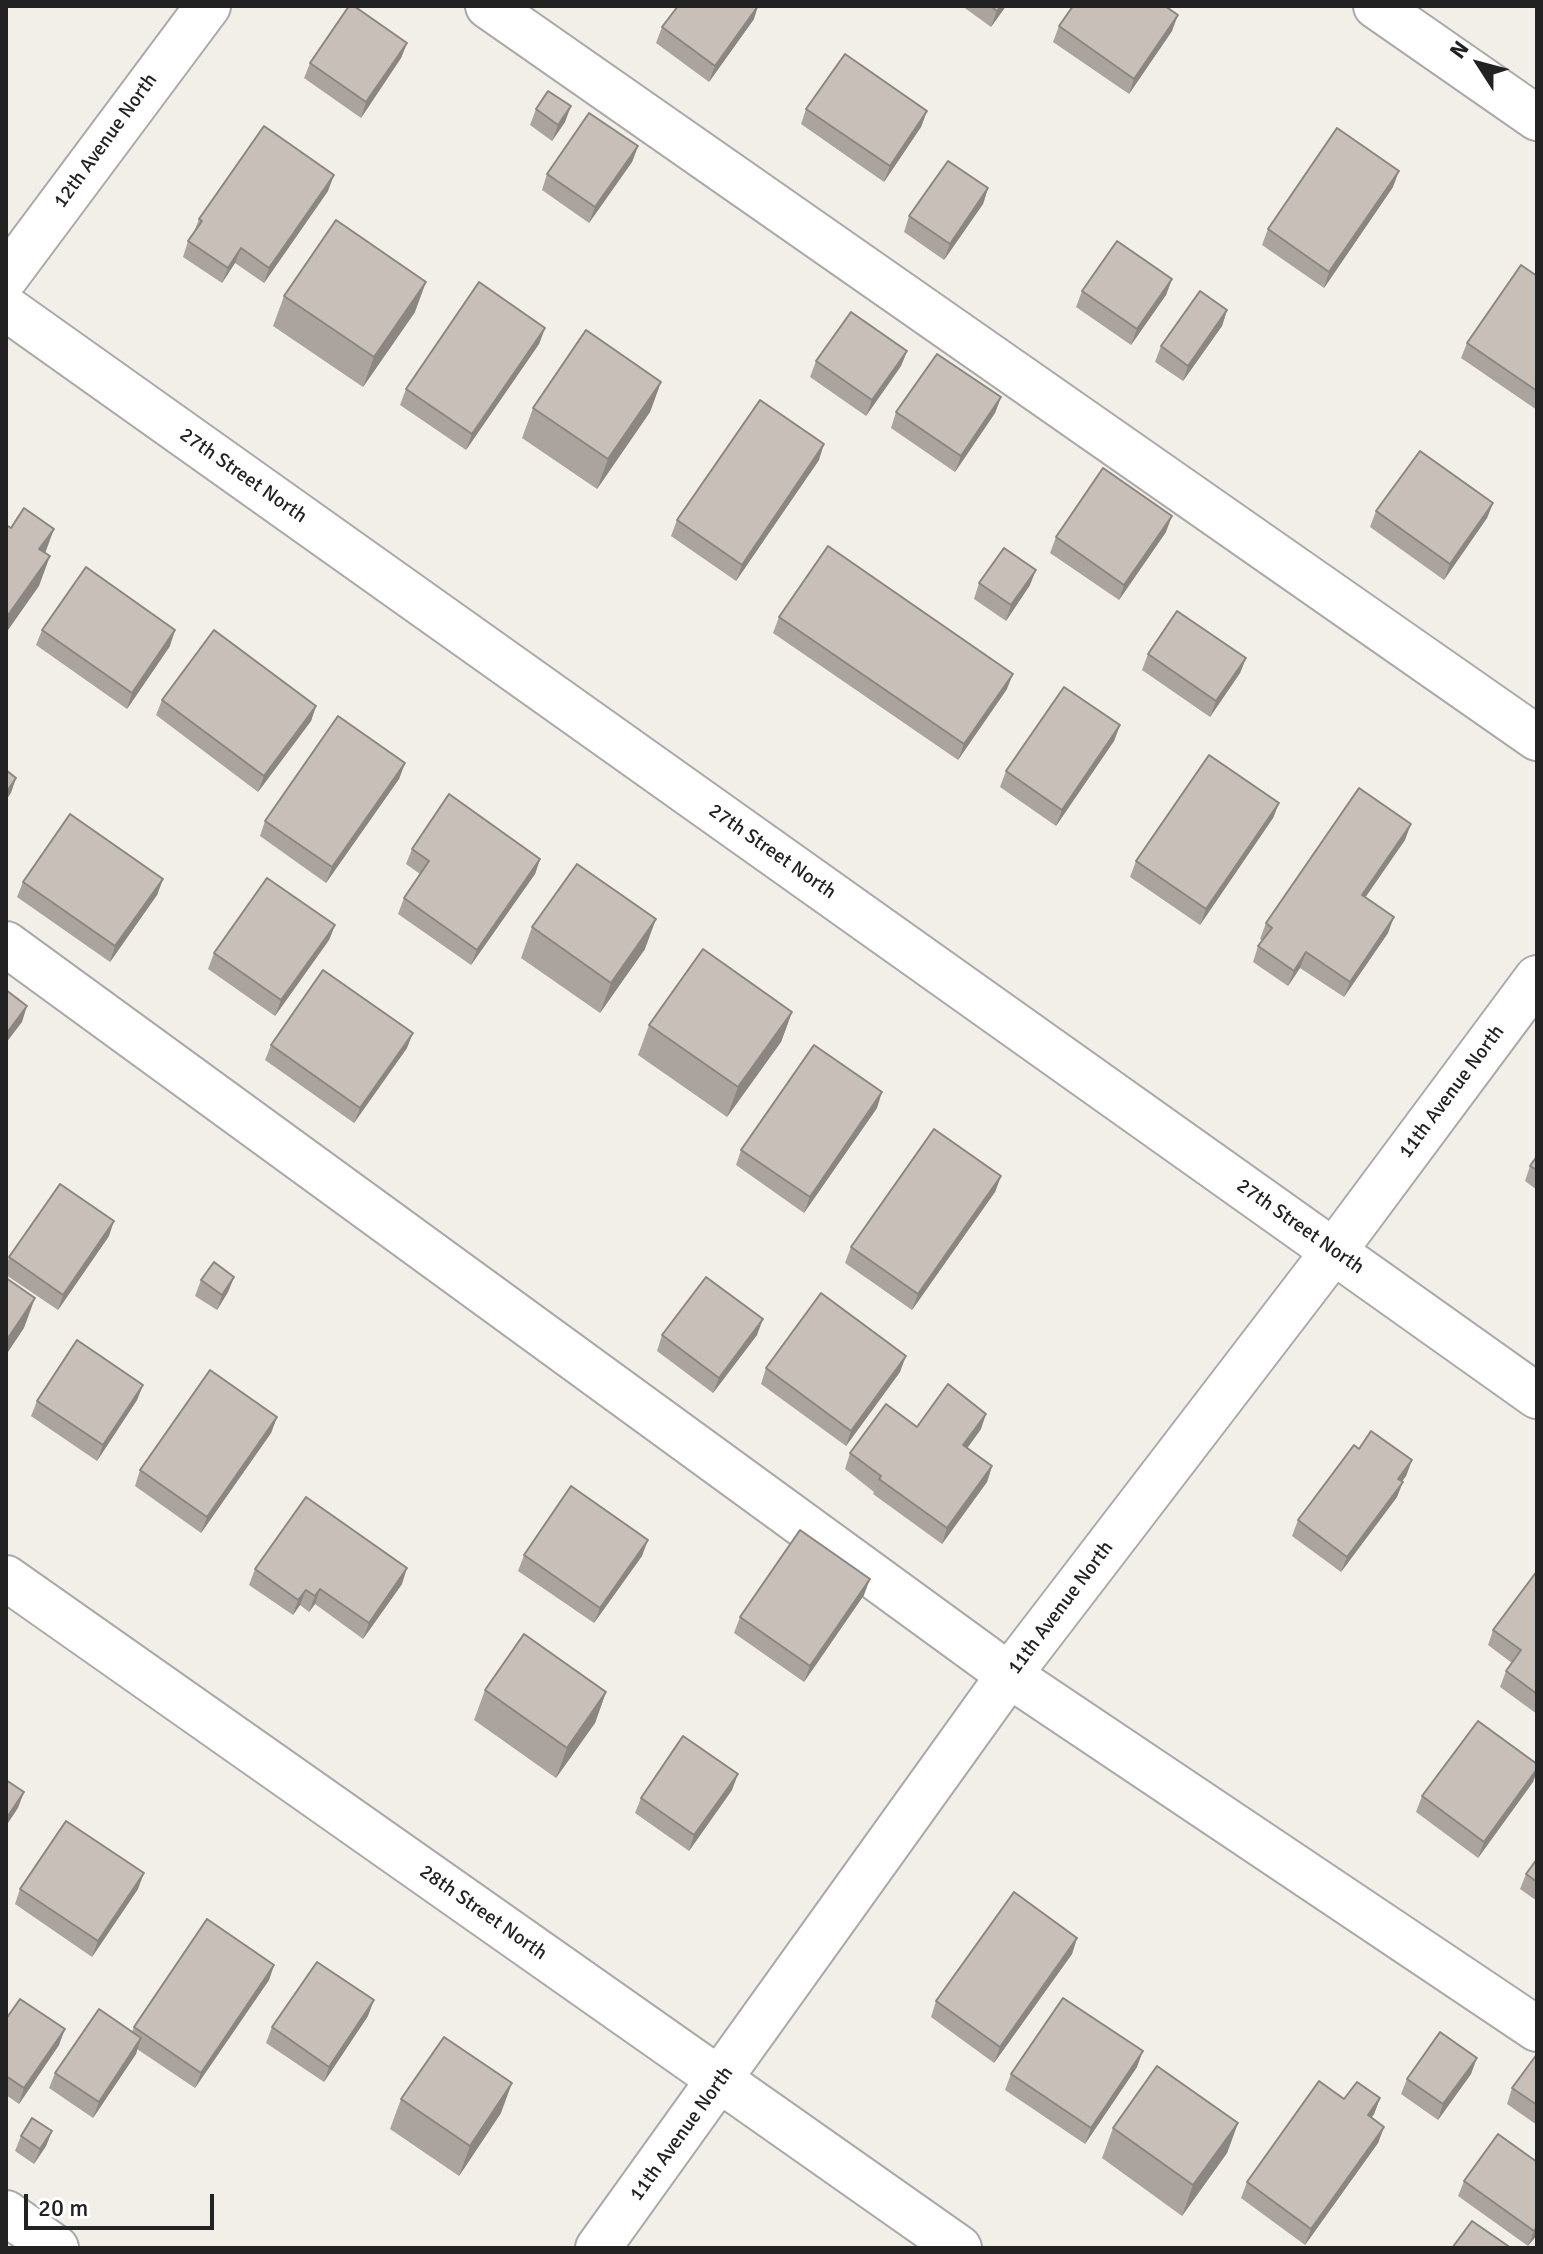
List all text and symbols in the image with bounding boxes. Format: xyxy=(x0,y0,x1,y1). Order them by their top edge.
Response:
north arrow xyxy=(1439,24,1519,104)
text: N xyxy=(1444,35,1475,64)
street label: 12th Avenue North xyxy=(49,69,163,213)
street label: 27th Street North xyxy=(175,423,311,529)
street label: 27th Street North xyxy=(704,799,840,905)
street label: 11th Avenue North xyxy=(1394,1021,1510,1163)
street label: 27th Street North xyxy=(1232,1174,1368,1280)
street label: 11th Avenue North xyxy=(1003,1537,1119,1679)
street label: 28th Street North xyxy=(415,1860,551,1966)
street label: 11th Avenue North xyxy=(625,2062,739,2206)
scale bar xyxy=(28,2178,218,2228)
text: 20 m xyxy=(38,2193,88,2223)

